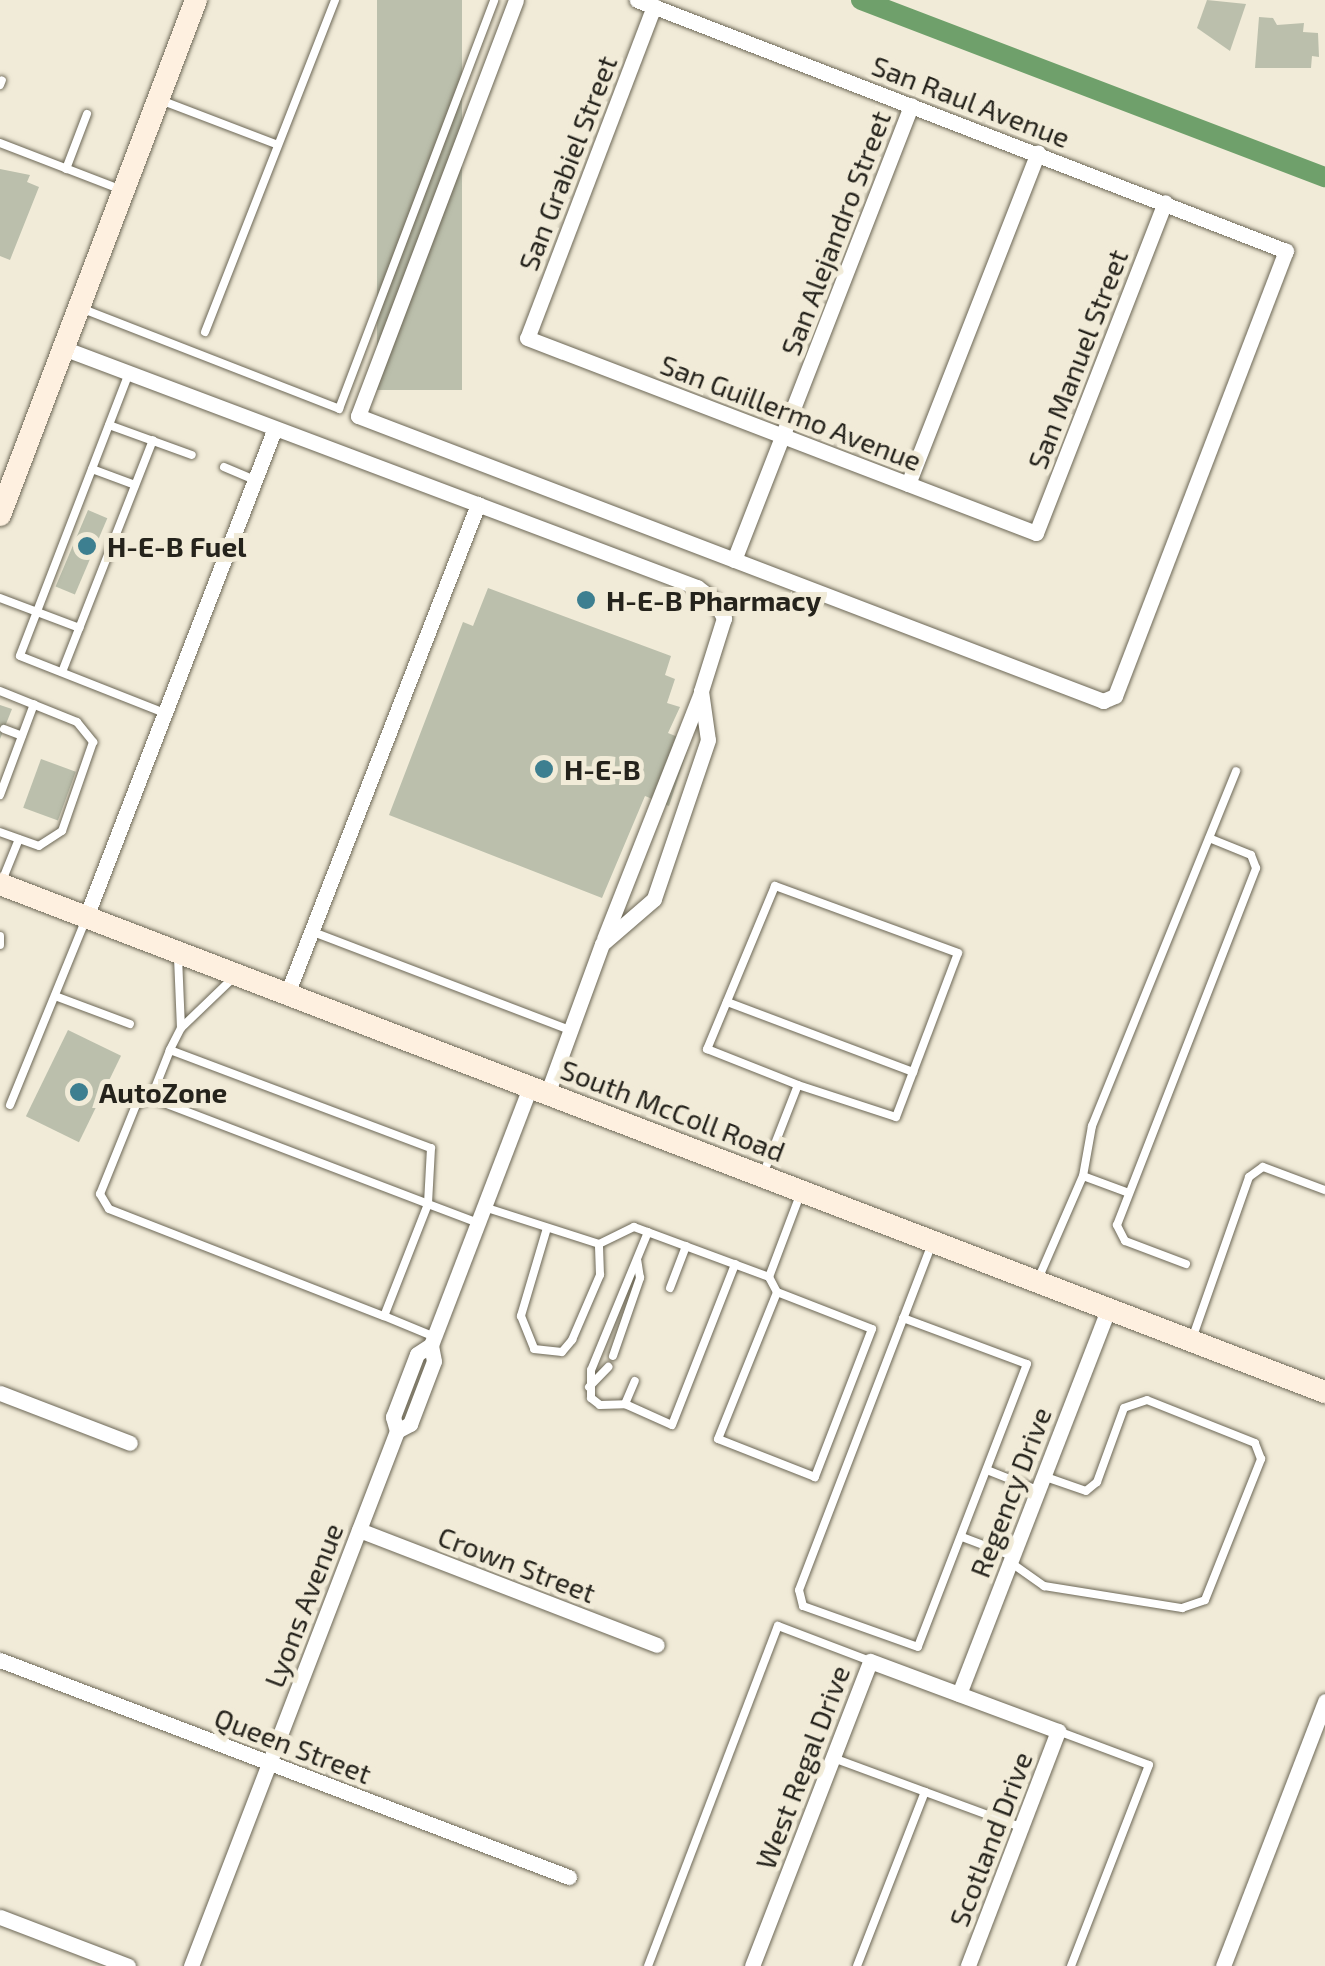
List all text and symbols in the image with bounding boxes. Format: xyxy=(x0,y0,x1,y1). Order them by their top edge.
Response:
street label: San Raul Avenue xyxy=(867,48,1075,154)
street label: San Grabiel Street xyxy=(510,51,624,275)
street label: San Alejandro Street xyxy=(773,106,897,360)
street label: San Manuel Street xyxy=(1020,244,1134,474)
street label: San Guillermo Avenue xyxy=(655,347,927,477)
place label: H-E-B Fuel xyxy=(107,529,246,563)
marker: H-E-B Fuel xyxy=(76,535,98,557)
place label: H-E-B Pharmacy xyxy=(606,583,821,617)
marker: H-E-B Pharmacy xyxy=(575,589,597,611)
place label: H-E-B xyxy=(564,752,641,786)
marker: H-E-B xyxy=(533,758,555,780)
street label: South McColl Road xyxy=(556,1052,790,1168)
place label: AutoZone xyxy=(99,1075,227,1109)
marker: AutoZone xyxy=(68,1081,90,1103)
street label: Regency Drive xyxy=(962,1402,1058,1582)
street label: Lyons Avenue xyxy=(256,1518,350,1692)
street label: Crown Street xyxy=(433,1519,601,1609)
street label: West Regal Drive xyxy=(748,1660,856,1874)
street label: Queen Street xyxy=(210,1700,376,1790)
street label: Scotland Drive xyxy=(941,1747,1039,1931)

